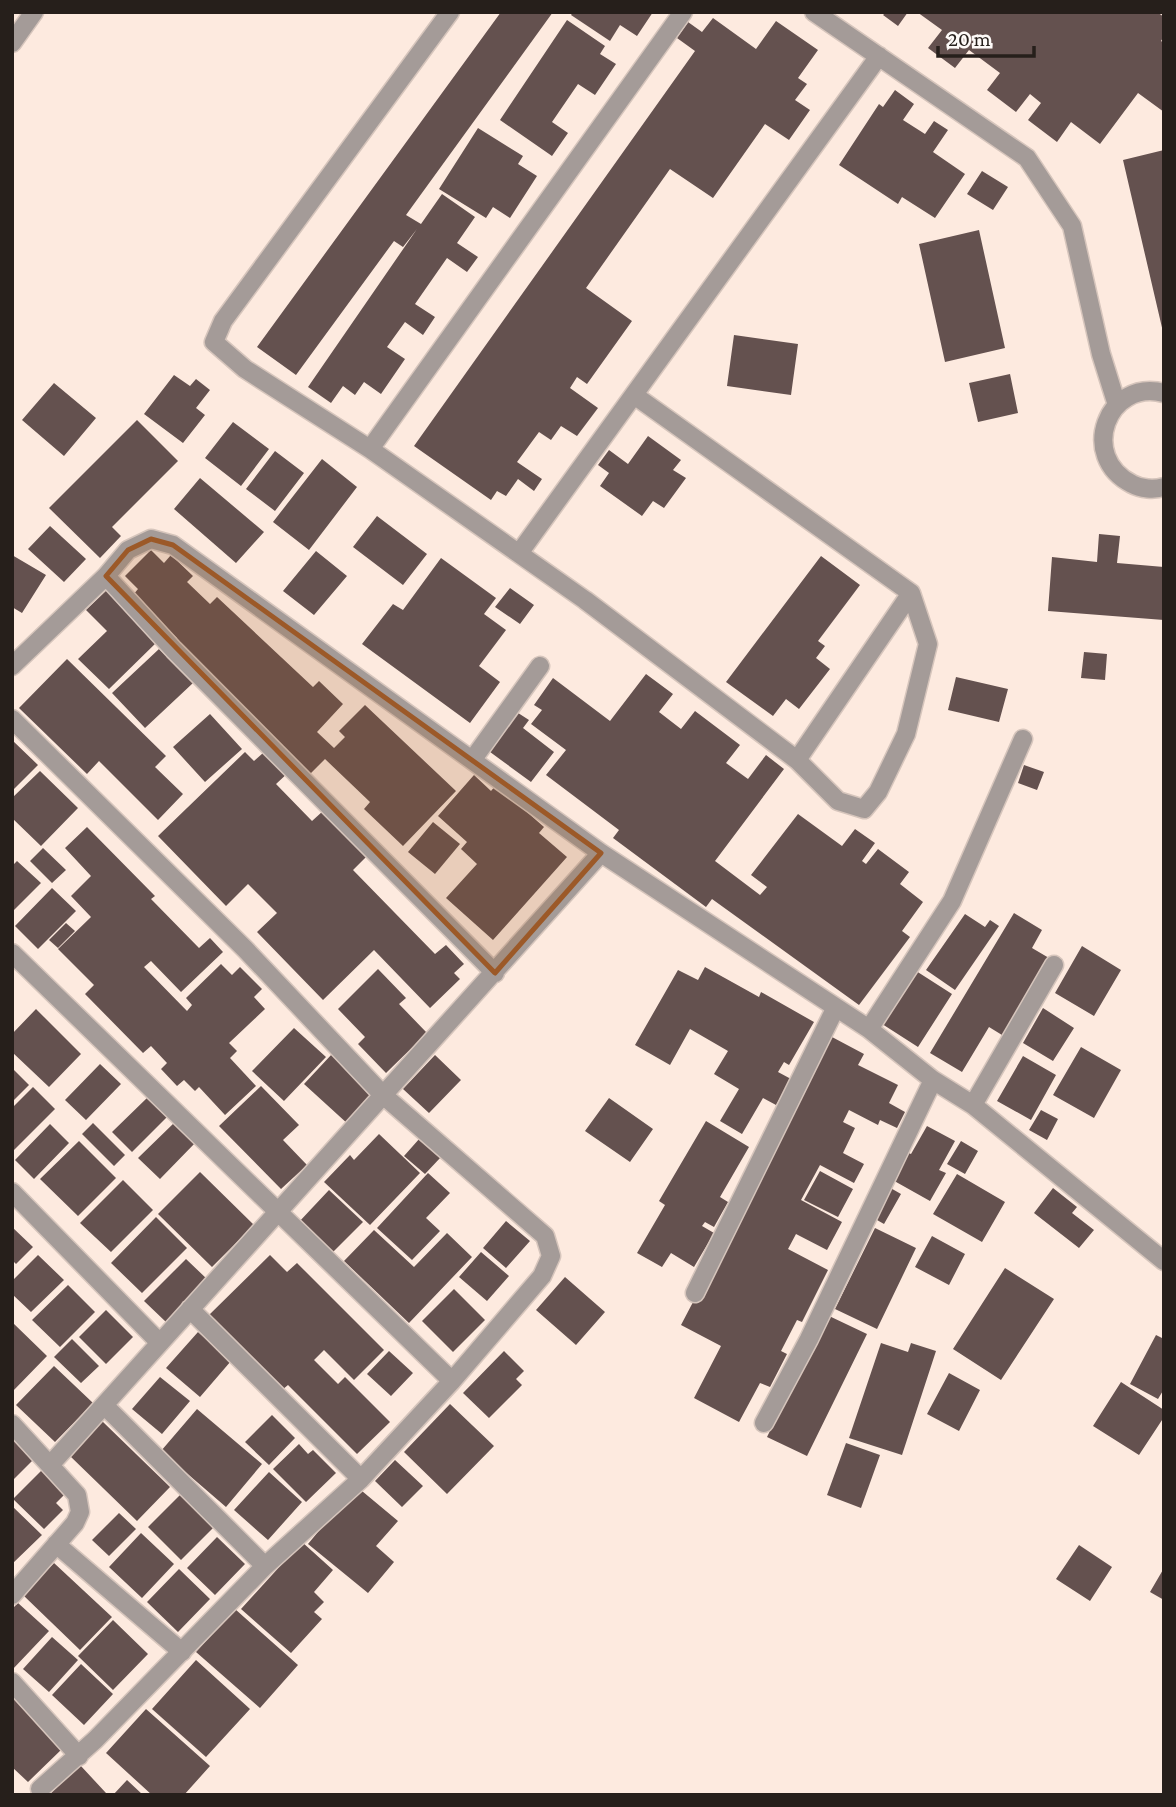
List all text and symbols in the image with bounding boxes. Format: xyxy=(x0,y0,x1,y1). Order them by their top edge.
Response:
scale bar xyxy=(938,14,1034,58)
text: 20 m xyxy=(948,27,991,51)

